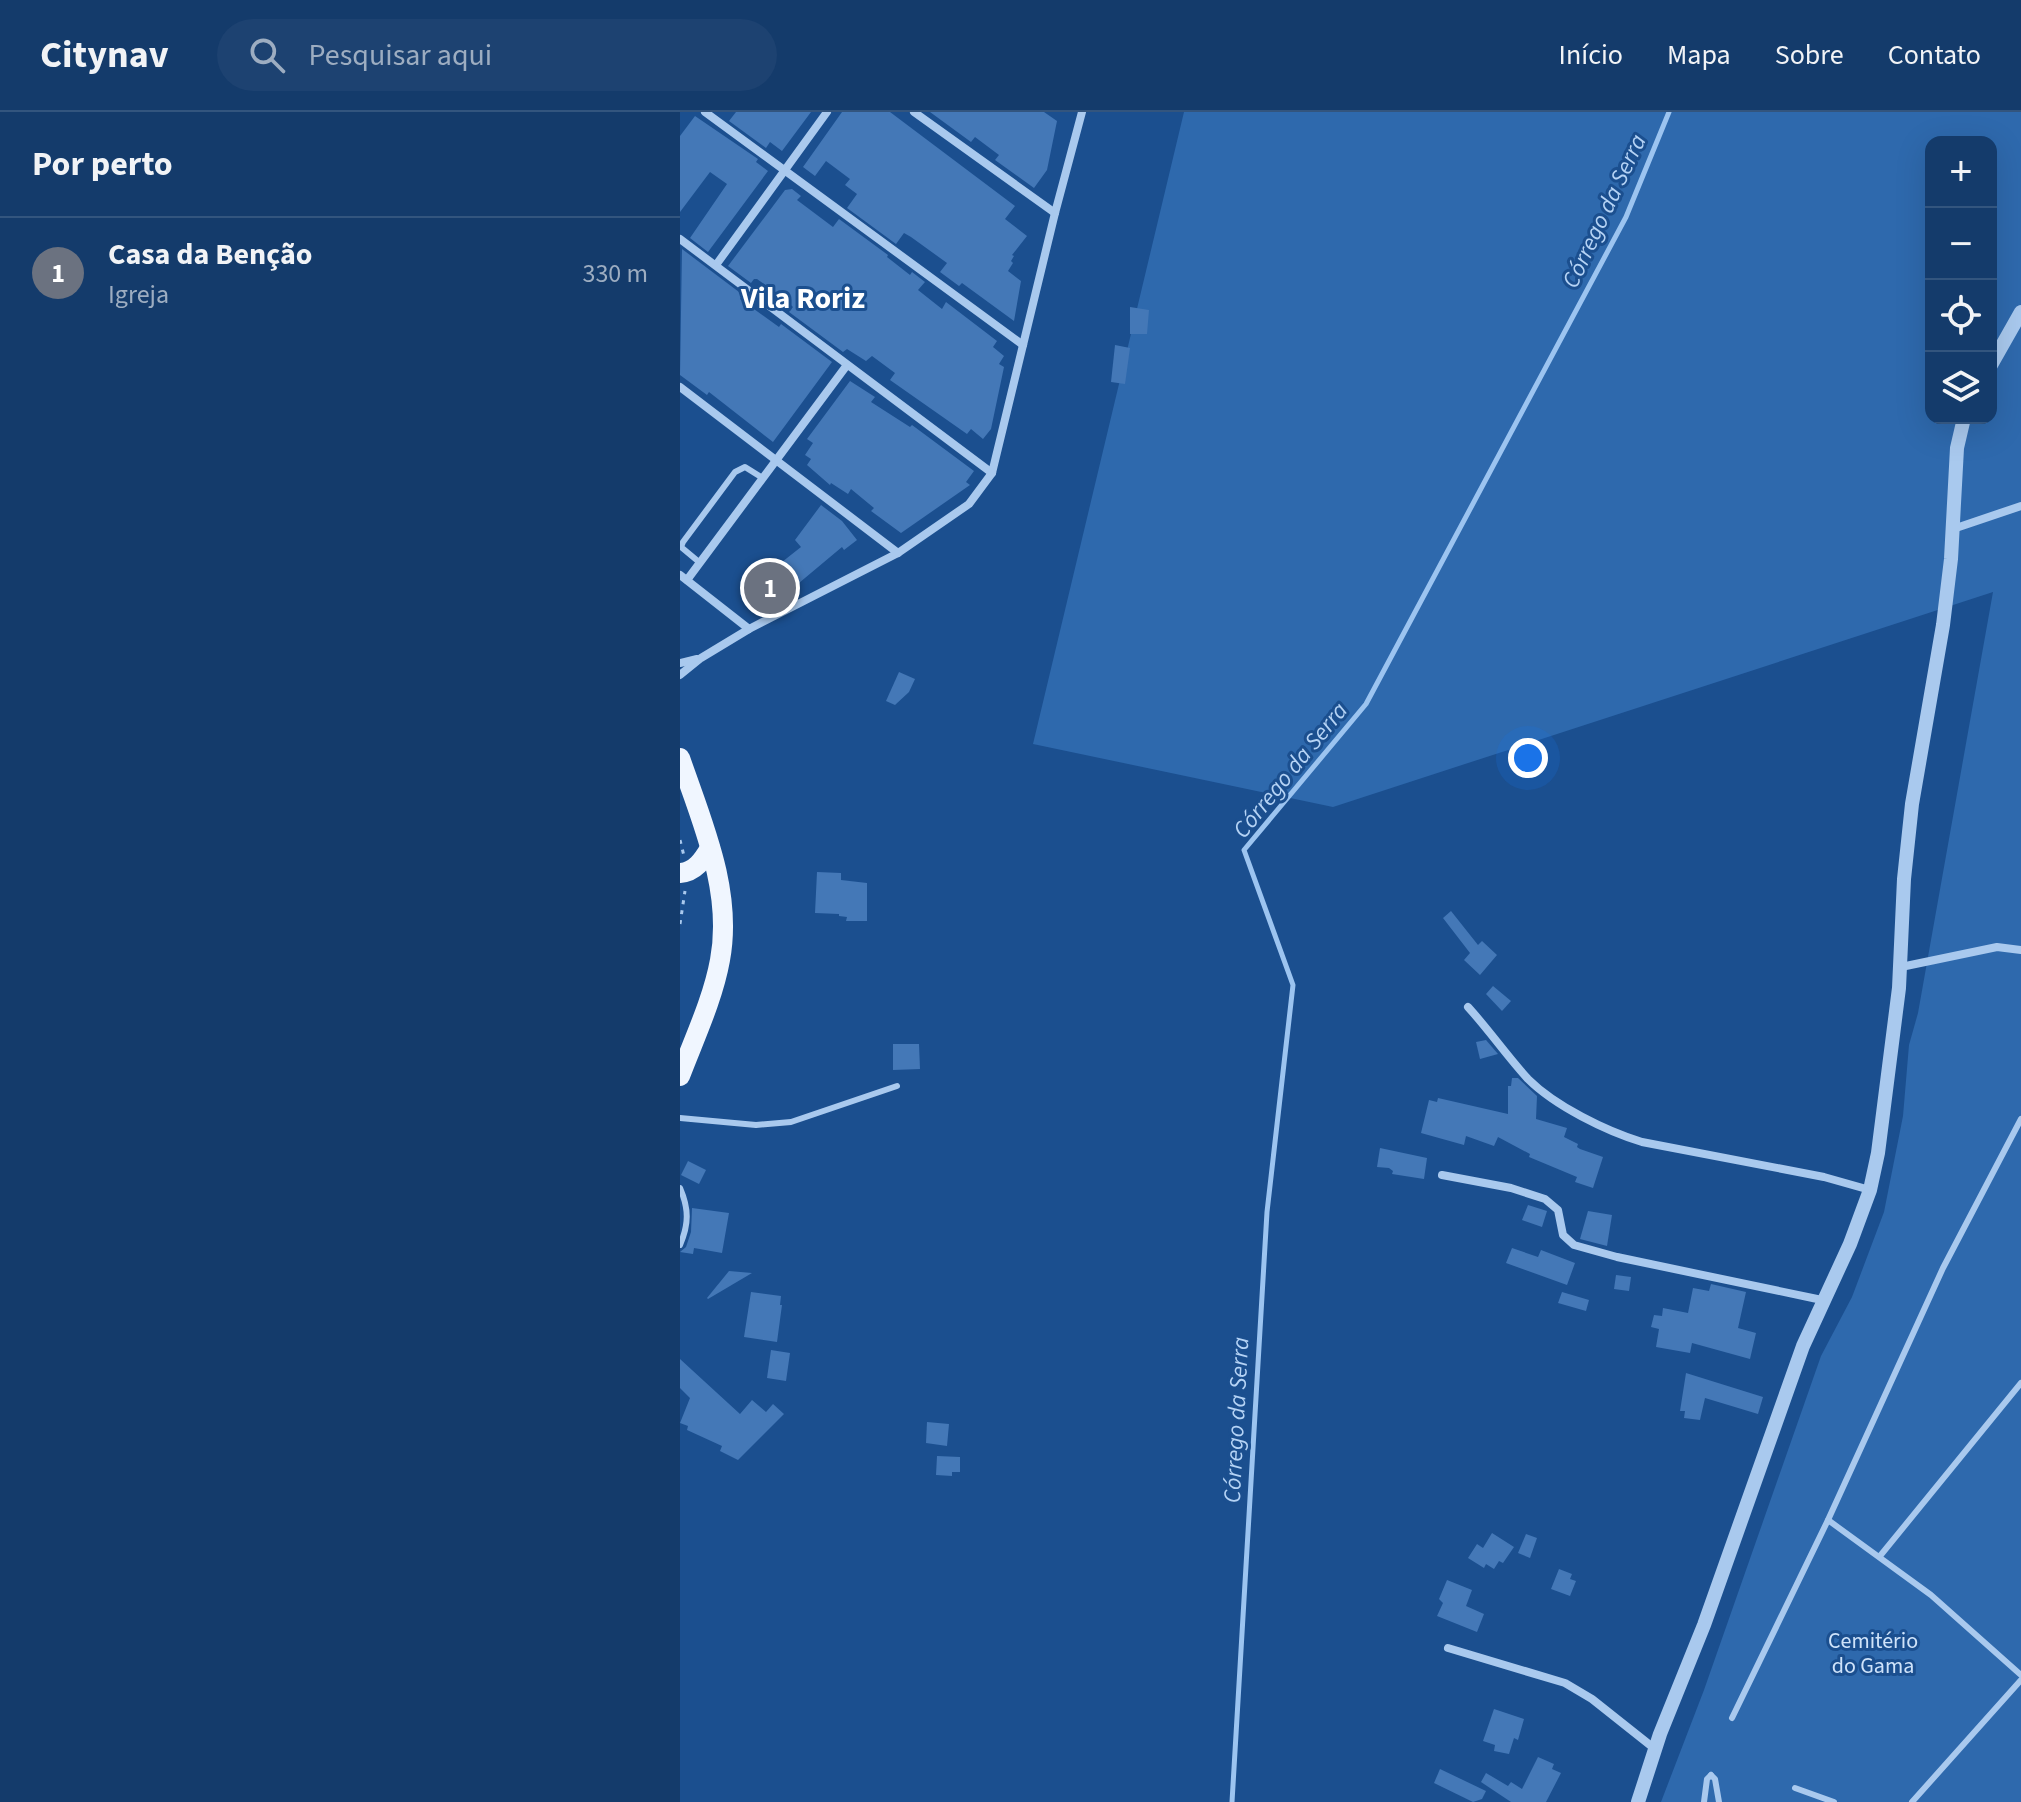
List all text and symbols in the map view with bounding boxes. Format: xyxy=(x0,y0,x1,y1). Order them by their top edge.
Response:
search box xyxy=(217,19,777,91)
text: Citynav xyxy=(40,28,169,82)
icon: search xyxy=(245,33,289,77)
text: Pesquisar aqui xyxy=(309,34,492,77)
text: Início xyxy=(1559,35,1623,75)
text: Mapa xyxy=(1667,35,1731,75)
text: Sobre xyxy=(1775,35,1844,75)
text: Contato xyxy=(1888,35,1981,75)
water label: Córrego da Serra xyxy=(1553,128,1656,294)
map controls xyxy=(1925,136,1997,424)
button: + xyxy=(1925,136,1997,208)
text: Por perto xyxy=(32,140,173,189)
button: − xyxy=(1925,208,1997,280)
text: Casa da Benção xyxy=(108,233,312,276)
text: 1 xyxy=(51,255,65,292)
text: 330 m xyxy=(582,255,648,292)
text: Igreja xyxy=(108,276,169,313)
district label: Vila Roriz xyxy=(740,277,865,320)
button: locate xyxy=(1925,280,1997,352)
button: layers xyxy=(1925,352,1997,424)
pin: 1 xyxy=(744,558,796,618)
water label: Córrego da Serra xyxy=(1224,695,1356,846)
your location xyxy=(1508,738,1548,778)
water label: Córrego da Serra xyxy=(1215,1336,1258,1504)
park label: Cemitério do Gama xyxy=(1828,1625,1918,1682)

